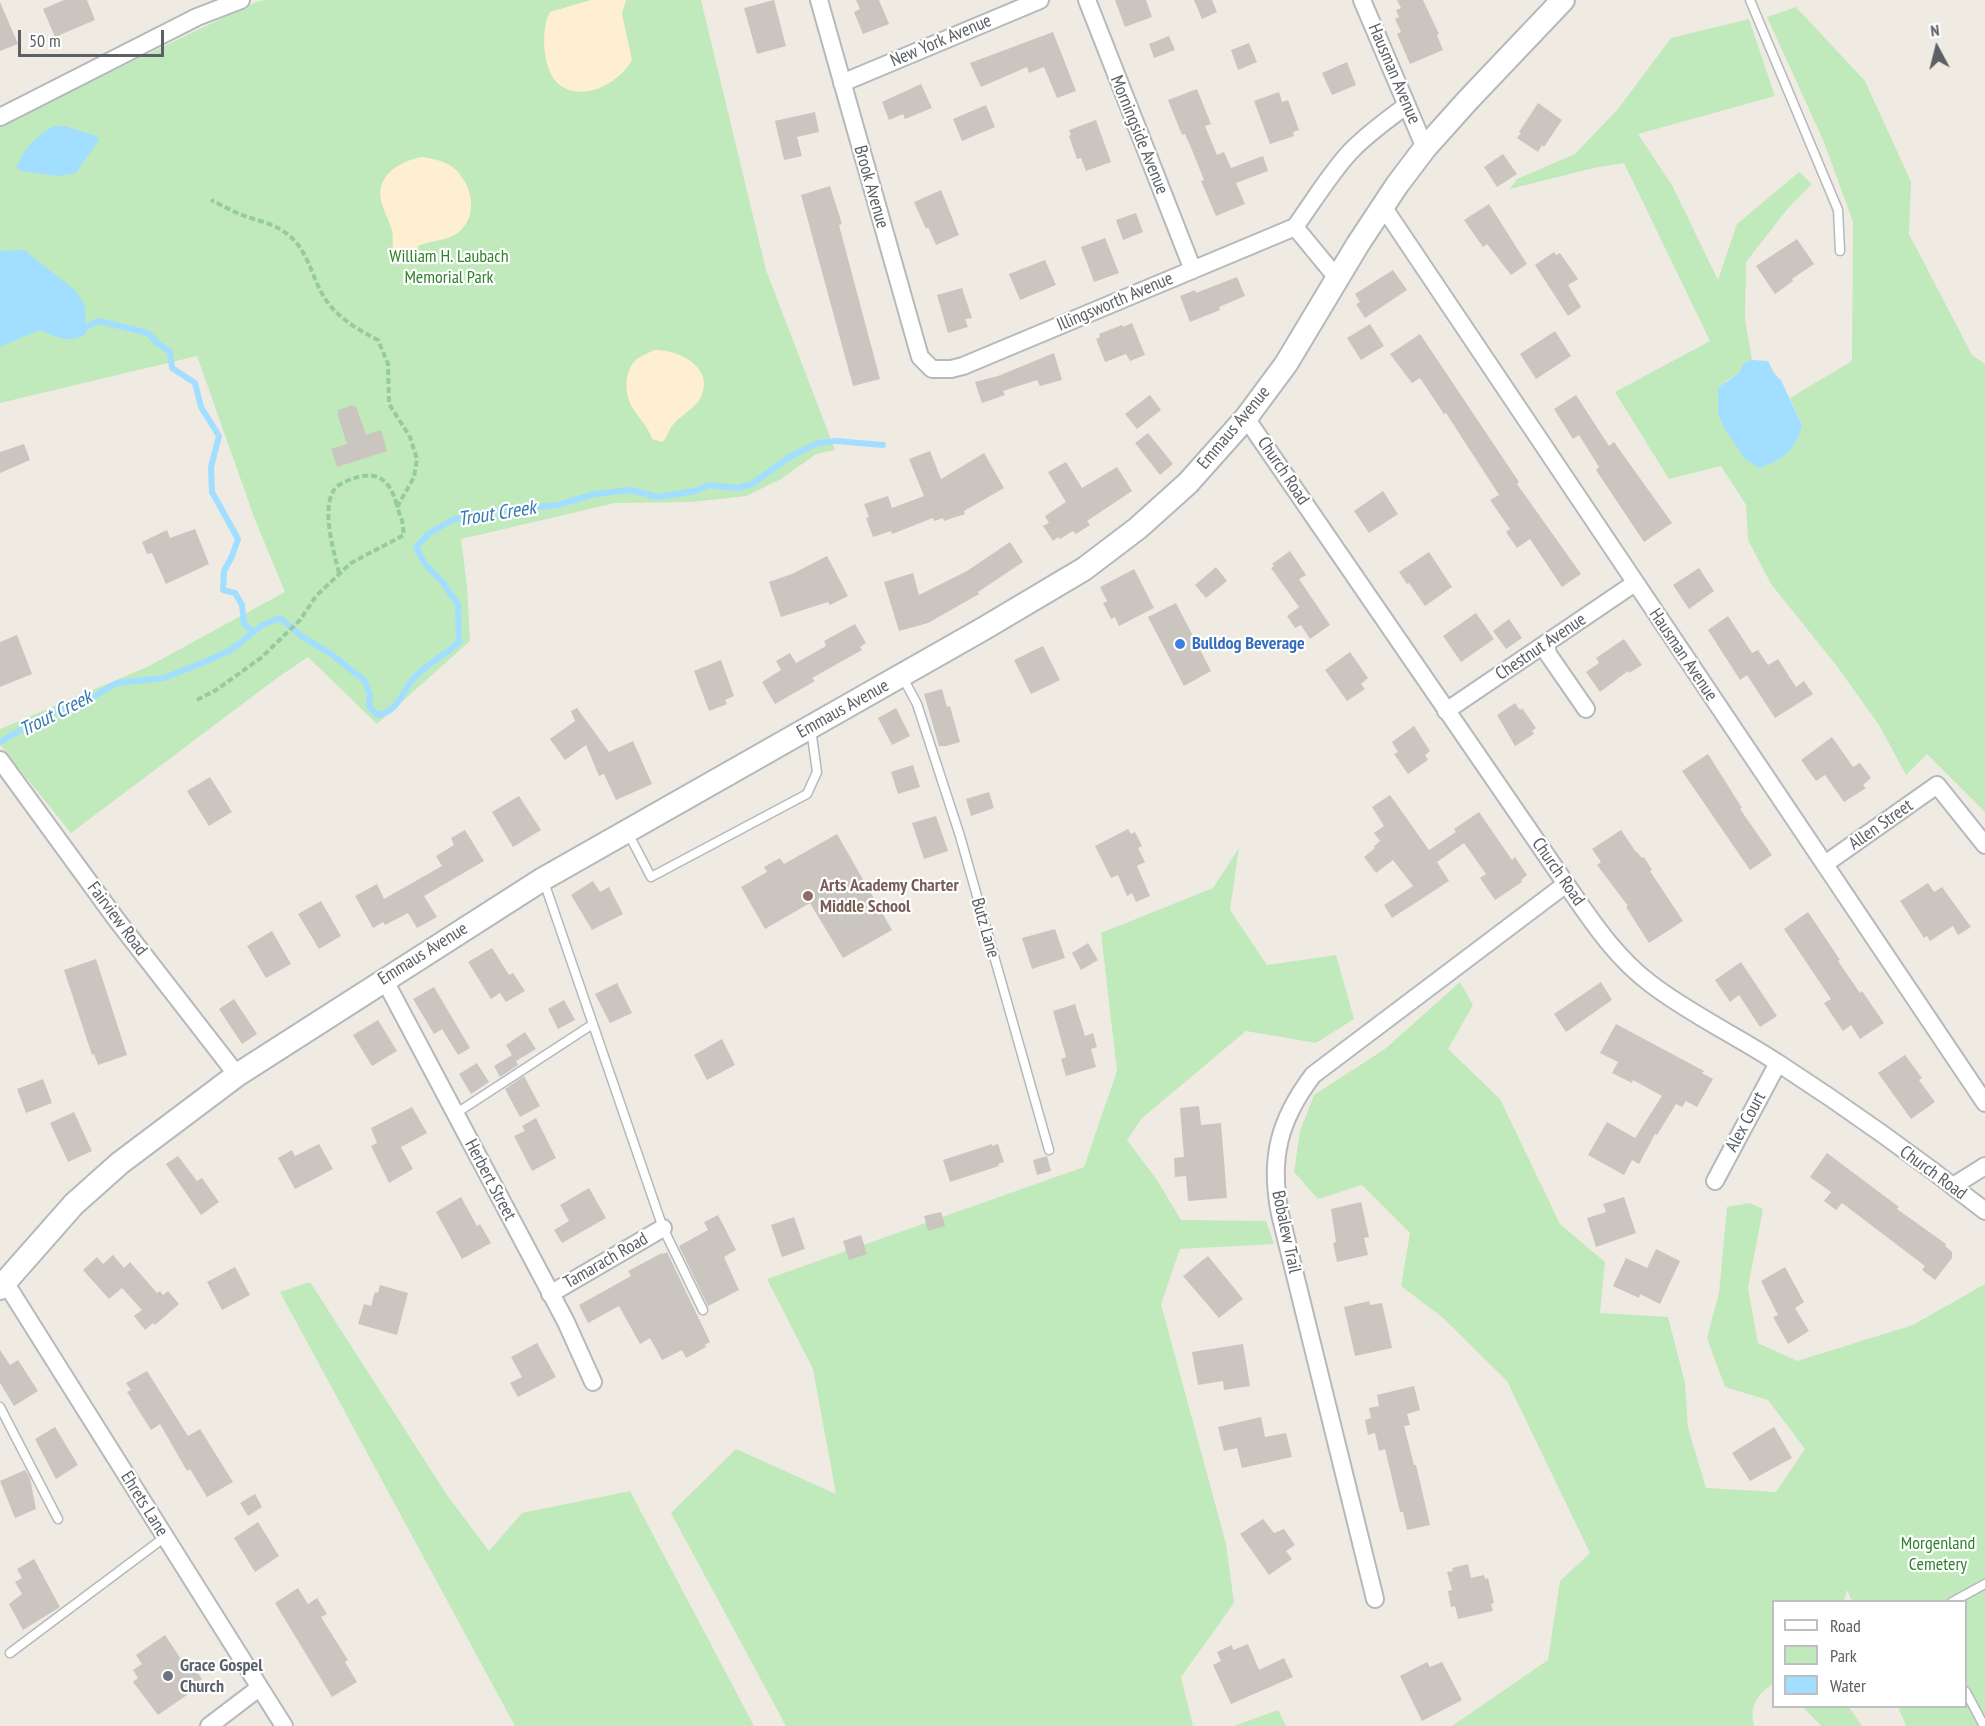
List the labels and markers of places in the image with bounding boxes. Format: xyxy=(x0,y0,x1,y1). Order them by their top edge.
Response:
place label: Bulldog Beverage xyxy=(1192,633,1305,655)
marker: Bulldog Beverage xyxy=(1173,637,1187,651)
place label: Arts Academy Charter Middle School xyxy=(820,875,959,918)
marker: Arts Academy Charter Middle School xyxy=(801,889,815,903)
place label: Grace Gospel Church xyxy=(180,1655,263,1698)
marker: Grace Gospel Church xyxy=(161,1669,175,1683)

